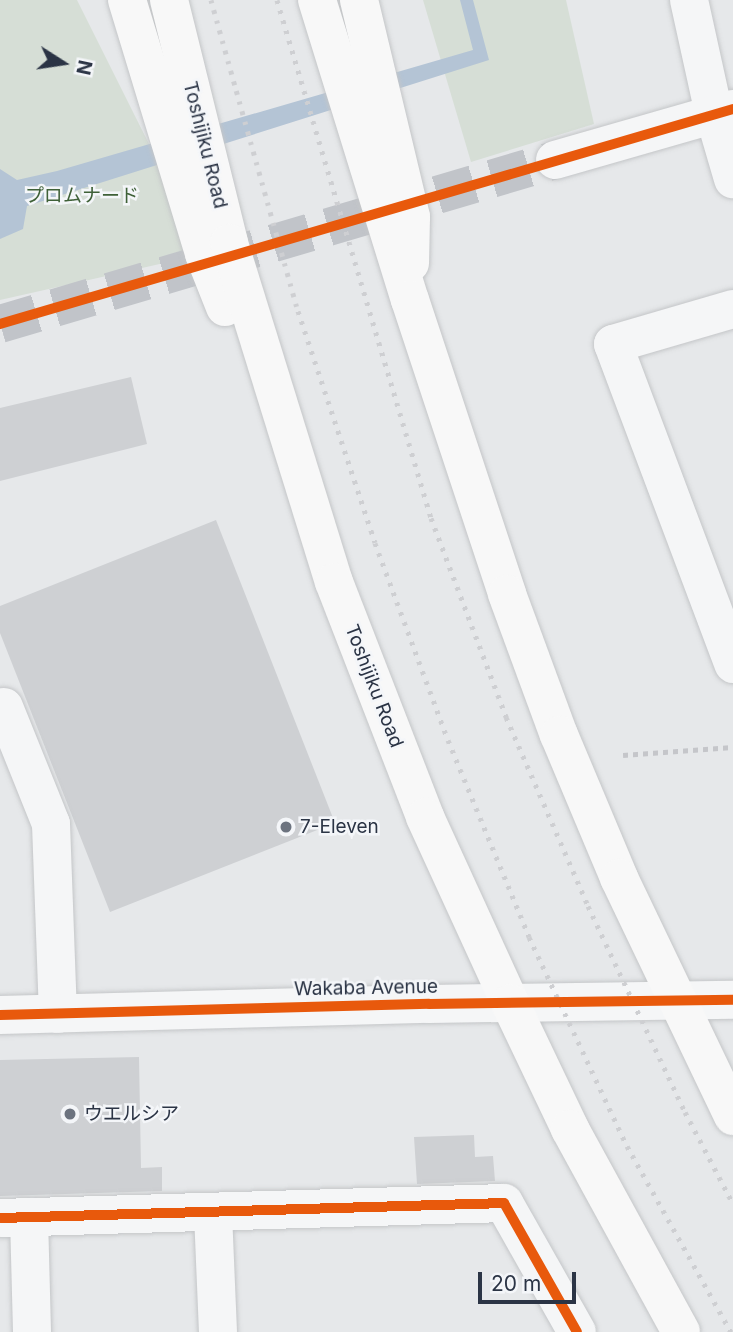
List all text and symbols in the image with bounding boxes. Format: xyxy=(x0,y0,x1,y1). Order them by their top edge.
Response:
north arrow xyxy=(28,28,98,98)
text: N xyxy=(71,58,97,77)
street label: Toshijiku Road xyxy=(178,79,232,211)
park label: プロムナード xyxy=(25,185,139,207)
street label: Toshijiku Road xyxy=(340,621,408,751)
place label: 7-Eleven xyxy=(300,816,379,838)
marker: 7-Eleven xyxy=(278,819,294,835)
street label: Wakaba Avenue xyxy=(294,975,438,1001)
place label: ウエルシア xyxy=(84,1103,179,1125)
marker: ウエルシア xyxy=(62,1106,78,1122)
scale bar xyxy=(481,1258,579,1302)
text: 20 m xyxy=(491,1271,541,1296)

